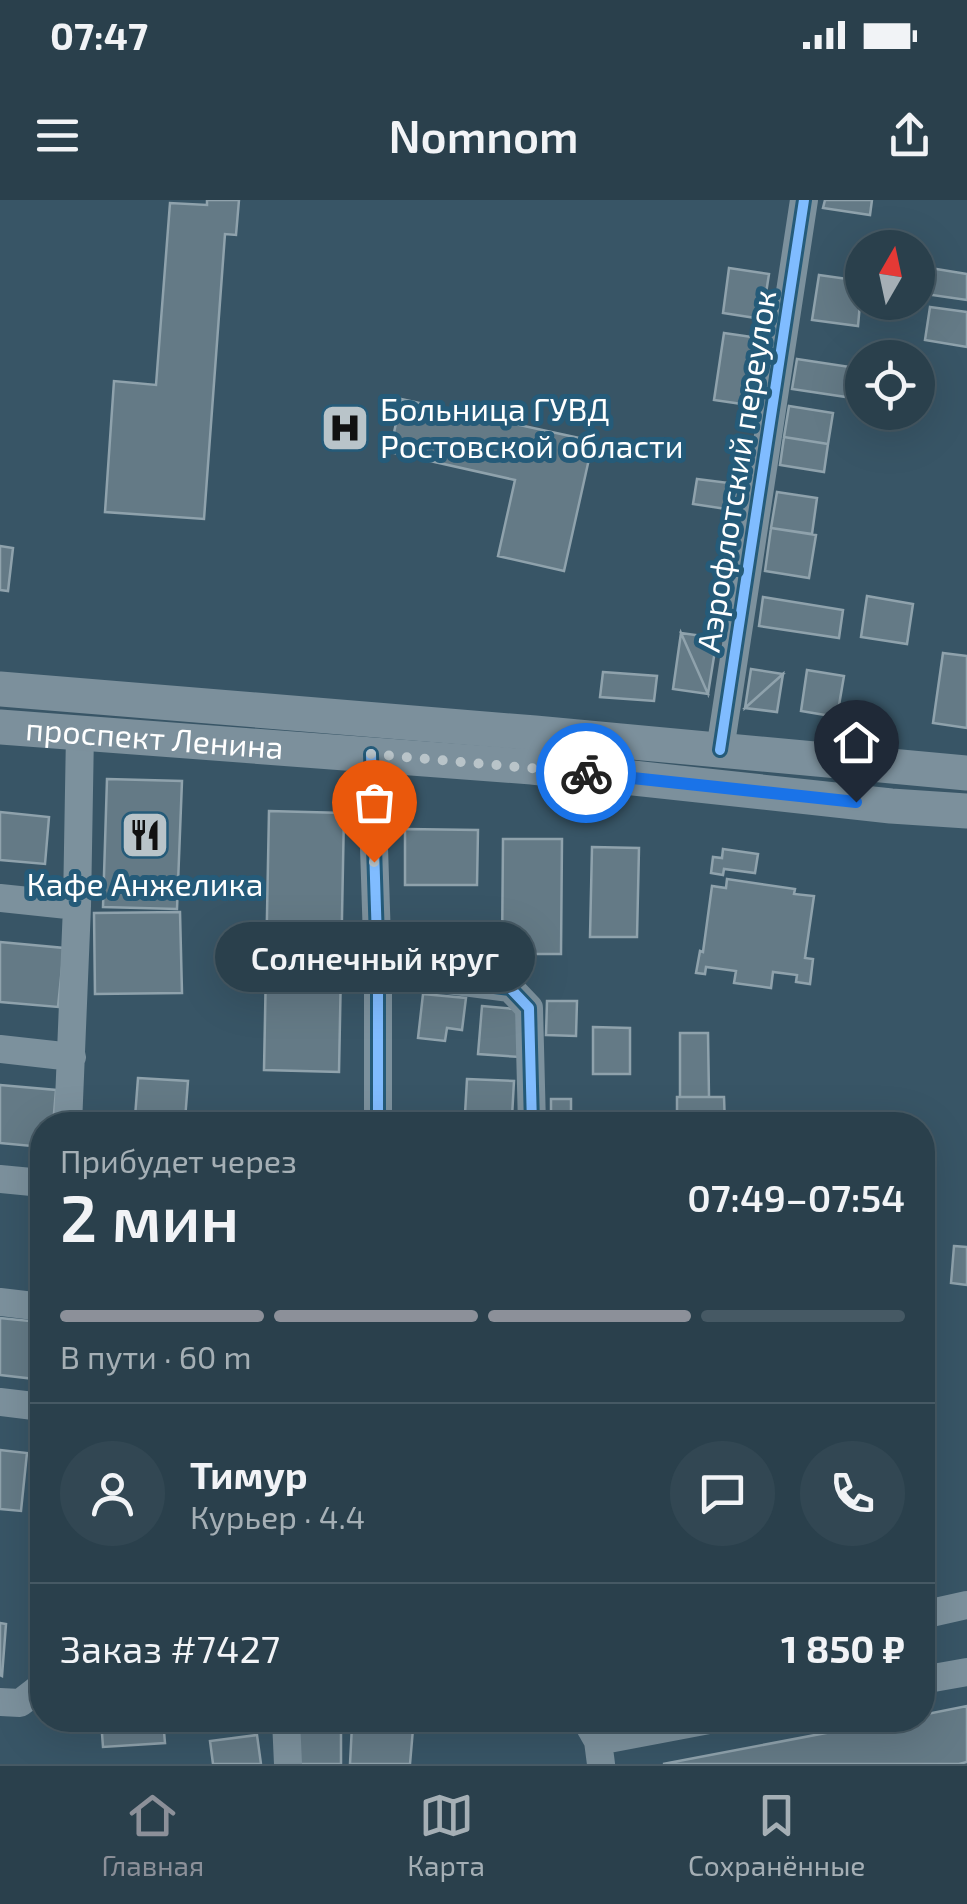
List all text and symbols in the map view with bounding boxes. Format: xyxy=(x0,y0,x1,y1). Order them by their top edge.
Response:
text: 07:47 xyxy=(50,12,148,58)
icon: menu xyxy=(30,108,85,163)
text: Nomnom xyxy=(388,108,579,162)
icon: share xyxy=(882,108,937,163)
north arrow xyxy=(845,230,935,320)
map controls xyxy=(845,230,935,430)
street label: Аэрофлотский переулок xyxy=(688,287,783,655)
button: locate xyxy=(845,340,935,430)
place label: Больница ГУВД Ростовской области xyxy=(380,389,684,464)
hospital icon: Больница ГУВД Ростовской области xyxy=(319,402,371,454)
pin xyxy=(814,700,899,803)
street label: проспект Ленина xyxy=(24,708,285,765)
icon: home xyxy=(829,715,884,770)
courier xyxy=(536,723,636,823)
icon: bike xyxy=(559,746,614,801)
pin xyxy=(332,760,417,863)
icon: bag xyxy=(347,775,402,830)
restaurant icon: Кафе Анжелика xyxy=(119,809,171,861)
place label: Кафе Анжелика xyxy=(27,864,263,902)
callout: Солнечный круг xyxy=(214,922,534,992)
text: Солнечный круг xyxy=(251,938,499,976)
text: Прибудет через xyxy=(60,1141,297,1179)
text: 07:49–07:54 xyxy=(687,1174,905,1220)
text: 2 мин xyxy=(60,1177,239,1255)
text: В пути · 60 m xyxy=(60,1337,251,1375)
button: person xyxy=(60,1441,165,1546)
button: chat xyxy=(670,1441,775,1546)
button: phone xyxy=(800,1441,905,1546)
text: Тимур xyxy=(190,1451,308,1497)
text: Курьер · 4.4 xyxy=(190,1497,365,1535)
text: Заказ #7427 xyxy=(60,1625,280,1671)
text: 1 850 ₽ xyxy=(781,1625,905,1671)
tab: Главная xyxy=(102,1788,204,1882)
tab: Карта xyxy=(407,1788,485,1882)
tab: Сохранённые xyxy=(688,1788,865,1882)

